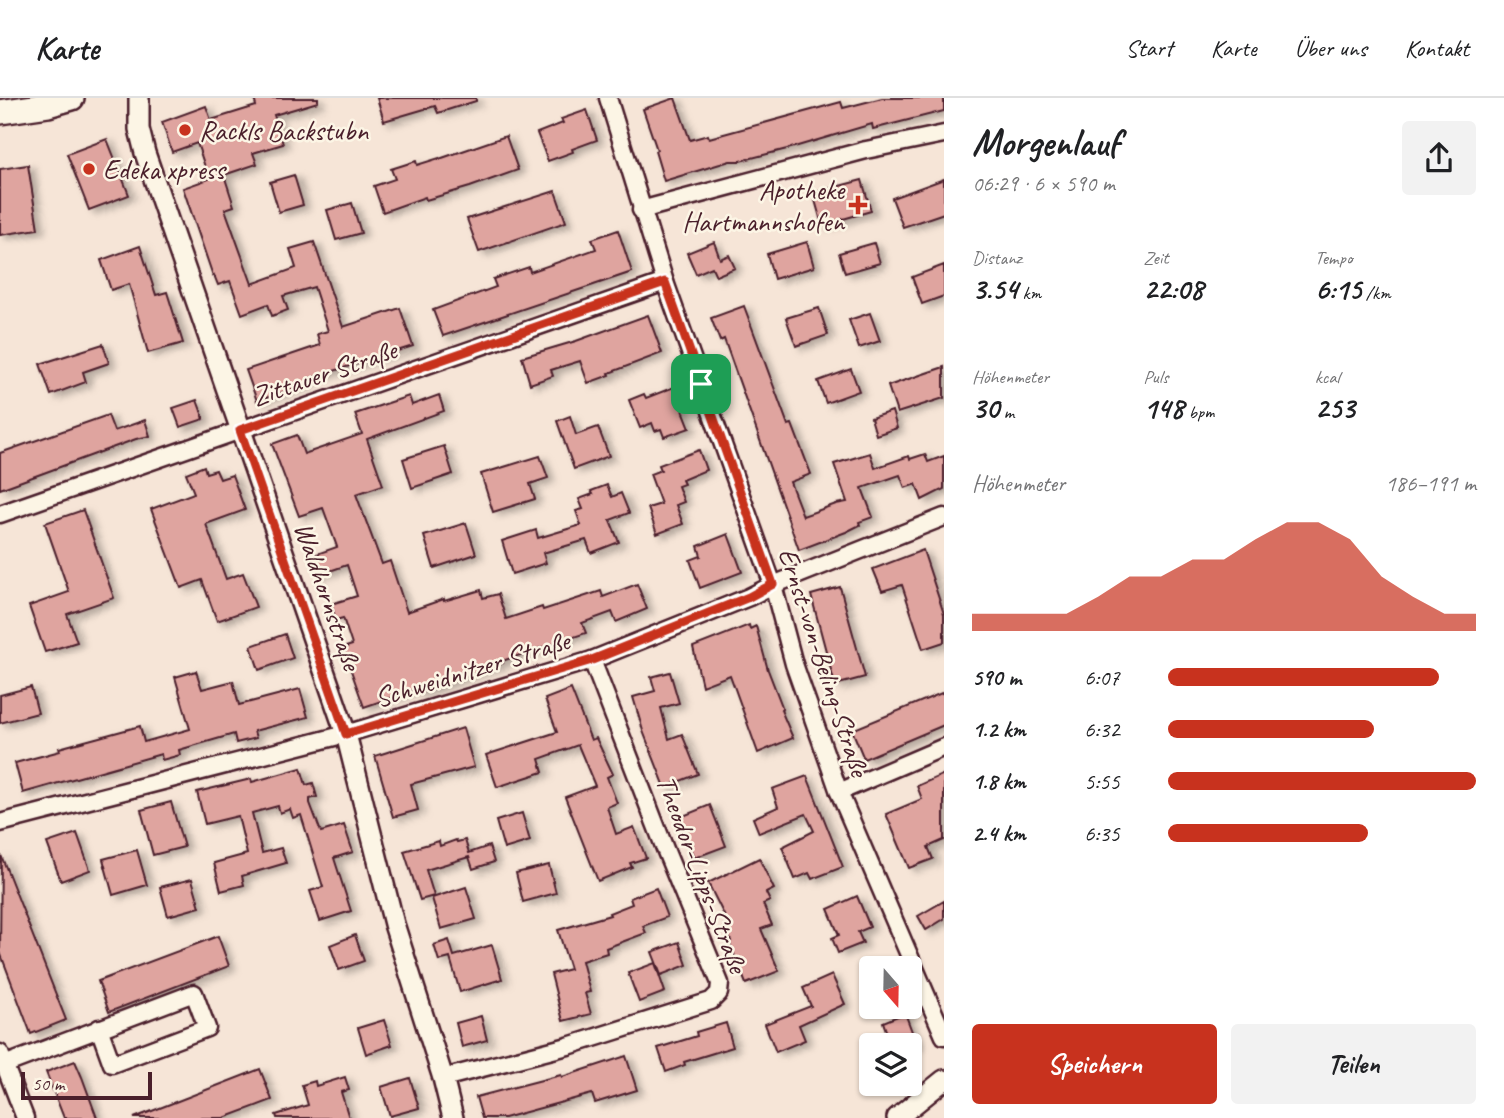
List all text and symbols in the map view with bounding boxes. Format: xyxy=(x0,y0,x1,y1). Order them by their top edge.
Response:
text: Karte xyxy=(35,27,99,69)
text: Start xyxy=(1126,33,1173,63)
text: Karte xyxy=(1211,33,1257,63)
text: Über uns xyxy=(1295,33,1367,63)
text: Kontakt xyxy=(1405,33,1469,63)
place label: Rackls Backstubn xyxy=(199,113,369,148)
text: Morgenlauf xyxy=(972,119,1119,166)
button: share xyxy=(1402,121,1476,195)
marker: Rackls Backstubn xyxy=(177,122,193,138)
place label: Edeka xpress xyxy=(103,152,227,187)
marker: Edeka xpress xyxy=(81,161,97,177)
text: 06:29 · 6 × 590 m xyxy=(972,169,1115,198)
place label: Apotheke Hartmannshofen xyxy=(682,172,846,239)
marker: Apotheke Hartmannshofen xyxy=(850,197,866,213)
text: Distanz xyxy=(972,246,1022,270)
text: Zeit xyxy=(1143,246,1169,270)
text: Tempo xyxy=(1315,246,1352,270)
text: 3.54 xyxy=(972,270,1018,308)
text: 22:08 xyxy=(1143,270,1203,308)
text: 6:15 xyxy=(1315,270,1361,308)
text: km xyxy=(1018,281,1041,305)
text: /km xyxy=(1361,281,1391,305)
street label: Zittauer Straße xyxy=(247,331,403,414)
pin xyxy=(671,354,731,414)
icon: arrive xyxy=(682,365,720,403)
text: Höhenmeter xyxy=(972,365,1049,389)
text: Puls xyxy=(1143,365,1168,389)
text: kcal xyxy=(1315,365,1340,389)
text: 30 xyxy=(972,389,999,427)
text: 148 xyxy=(1143,389,1184,427)
text: 253 xyxy=(1315,389,1355,427)
text: m xyxy=(999,400,1014,424)
text: bpm xyxy=(1184,400,1215,424)
text: Höhenmeter xyxy=(972,469,1065,498)
text: 186–191 m xyxy=(1385,469,1476,498)
street label: Waldhornstraße xyxy=(286,517,370,676)
street label: Ernst-von-Beling-Straße xyxy=(771,543,878,782)
street label: Schweidnitzer Straße xyxy=(370,622,575,715)
text: 590 m xyxy=(972,663,1021,692)
text: 6:07 xyxy=(1084,663,1120,692)
text: 1.2 km xyxy=(972,715,1026,744)
text: 6:32 xyxy=(1084,715,1120,744)
text: 1.8 km xyxy=(972,767,1026,796)
text: 5:55 xyxy=(1084,767,1120,796)
street label: Theodor-Lipps-Straße xyxy=(648,770,756,979)
text: 2.4 km xyxy=(972,819,1026,848)
text: 6:35 xyxy=(1084,819,1120,848)
north arrow xyxy=(859,956,922,1018)
map controls xyxy=(859,956,922,1096)
button: Speichern xyxy=(972,1024,1217,1104)
button: Teilen xyxy=(1231,1024,1476,1104)
button: layers xyxy=(859,1033,922,1096)
scale bar xyxy=(21,1069,152,1101)
text: 50 m xyxy=(32,1072,64,1096)

